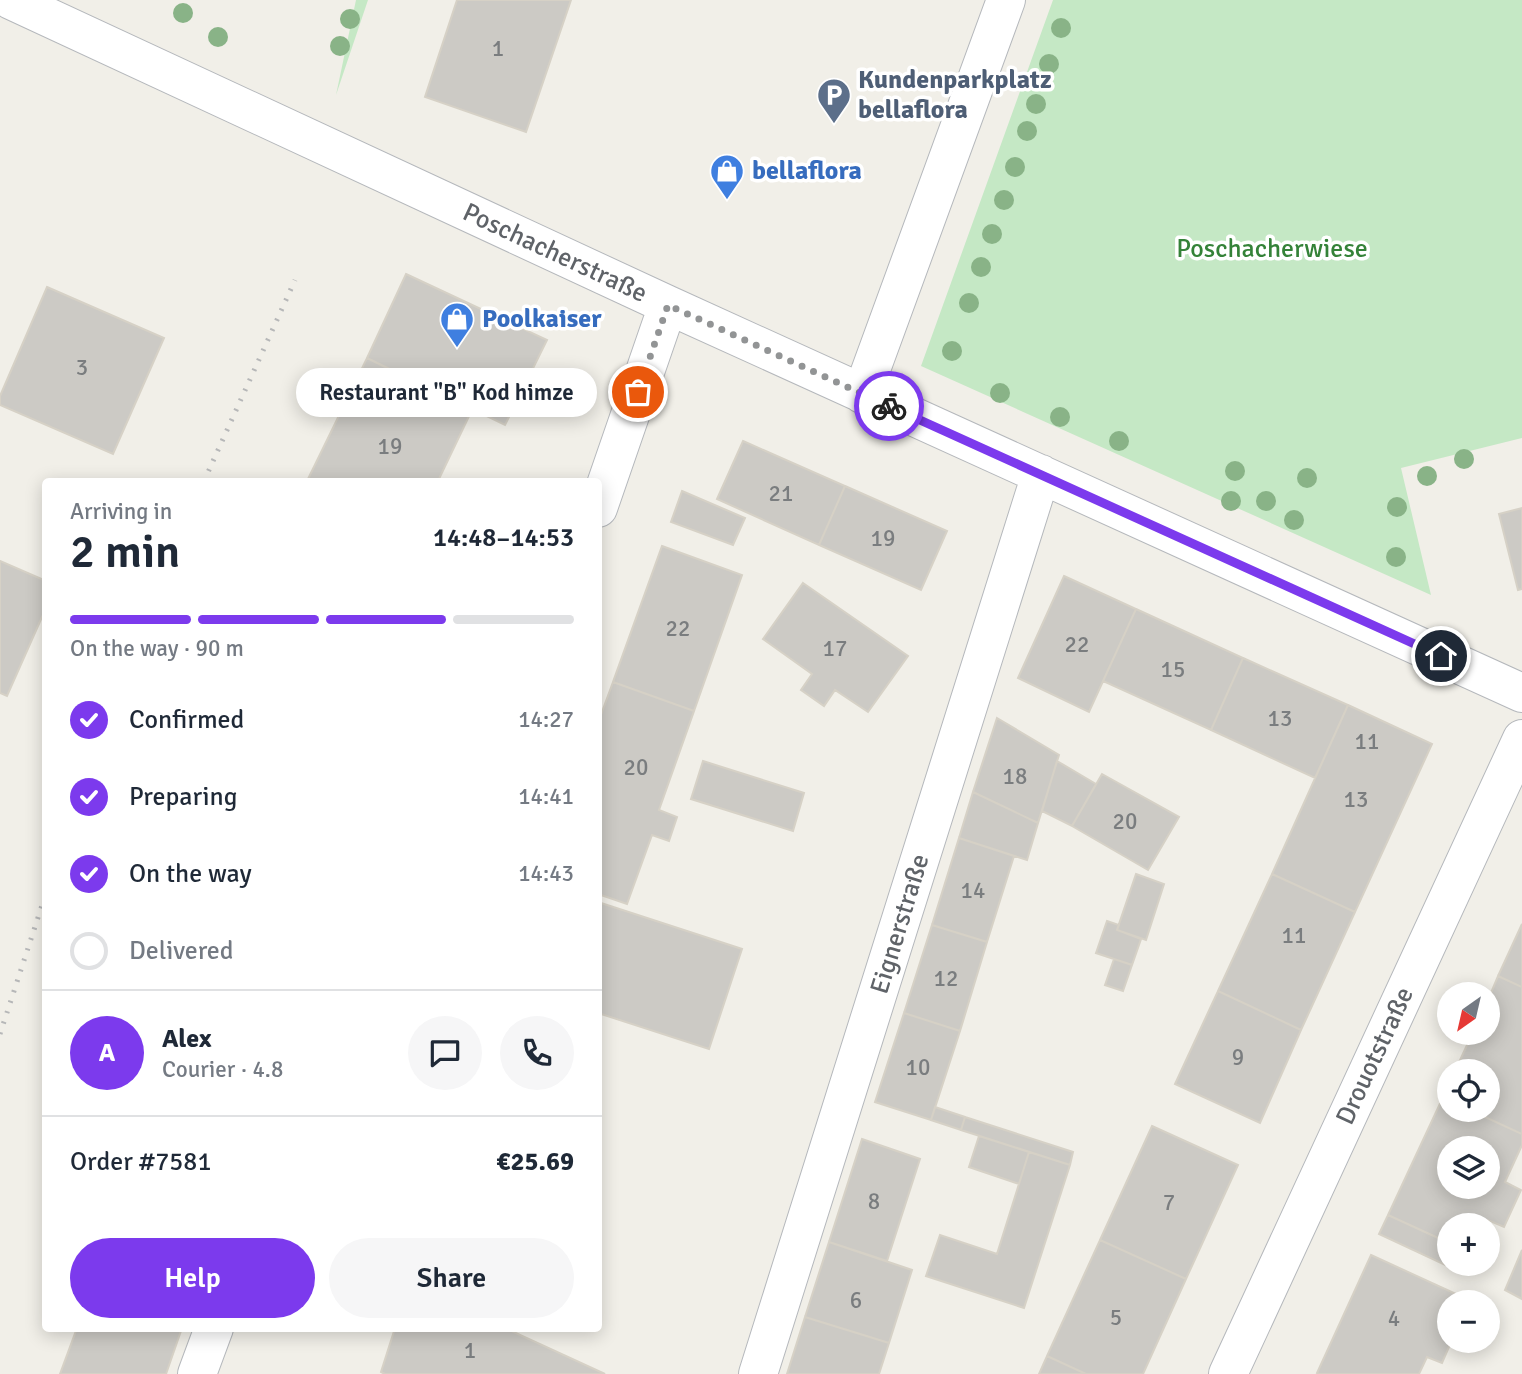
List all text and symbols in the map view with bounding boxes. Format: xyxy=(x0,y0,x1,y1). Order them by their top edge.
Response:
house number: 1 xyxy=(492,34,504,63)
place label: Kundenparkplatz bellaflora xyxy=(858,64,1052,126)
parking icon: Kundenparkplatz bellaflora xyxy=(815,76,853,125)
shop icon: bellaflora xyxy=(708,152,746,201)
place label: bellaflora xyxy=(752,155,862,187)
street label: Poschacherstraße xyxy=(458,196,652,310)
park label: Poschacherwiese xyxy=(1176,233,1368,265)
shop icon: Poolkaiser xyxy=(438,300,476,349)
place label: Poolkaiser xyxy=(482,303,602,335)
house number: 3 xyxy=(76,353,88,382)
pin xyxy=(608,362,668,422)
callout: Restaurant "B" Kod himze xyxy=(295,368,596,416)
courier xyxy=(854,371,924,441)
icon: bag xyxy=(619,373,657,411)
text: Restaurant "B" Kod himze xyxy=(319,378,574,407)
icon: bike xyxy=(870,387,908,425)
house number: 19 xyxy=(378,432,402,461)
house number: 21 xyxy=(769,479,793,508)
text: Arriving in xyxy=(70,497,172,526)
text: 14:48–14:53 xyxy=(433,522,574,554)
text: 2 min xyxy=(70,524,180,580)
house number: 19 xyxy=(871,524,895,553)
house number: 22 xyxy=(666,614,690,643)
pin xyxy=(1411,626,1471,686)
house number: 22 xyxy=(1065,630,1089,659)
text: On the way · 90 m xyxy=(70,634,244,663)
house number: 17 xyxy=(823,634,847,663)
icon: home xyxy=(1422,637,1460,675)
house number: 15 xyxy=(1161,655,1185,684)
icon: check xyxy=(70,701,108,739)
text: Confirmed xyxy=(129,704,244,736)
house number: 13 xyxy=(1268,704,1292,733)
text: 14:27 xyxy=(518,705,574,734)
house number: 11 xyxy=(1355,727,1379,756)
house number: 20 xyxy=(624,753,648,782)
house number: 18 xyxy=(1003,762,1027,791)
icon: check xyxy=(70,778,108,816)
text: Preparing xyxy=(129,781,237,813)
text: 14:41 xyxy=(518,782,574,811)
house number: 13 xyxy=(1344,785,1368,814)
house number: 20 xyxy=(1113,807,1137,836)
street label: Eignerstraße xyxy=(864,850,936,998)
icon: check xyxy=(70,855,108,893)
text: On the way xyxy=(129,858,252,890)
text: 14:43 xyxy=(518,859,574,888)
house number: 14 xyxy=(961,876,985,905)
house number: 11 xyxy=(1282,921,1306,950)
text: Delivered xyxy=(129,935,234,967)
house number: 12 xyxy=(934,964,958,993)
street label: Drouotstraße xyxy=(1329,982,1421,1130)
north arrow xyxy=(1437,982,1500,1045)
map controls xyxy=(1437,982,1500,1353)
button: chat xyxy=(408,1016,482,1090)
button: phone xyxy=(500,1016,574,1090)
text: Alex xyxy=(162,1023,212,1055)
text: A xyxy=(99,1037,115,1069)
house number: 9 xyxy=(1232,1043,1244,1072)
house number: 10 xyxy=(906,1053,930,1082)
text: Courier · 4.8 xyxy=(162,1055,283,1084)
button: locate xyxy=(1437,1059,1500,1122)
button: layers xyxy=(1437,1136,1500,1199)
text: Order #7581 xyxy=(70,1146,211,1178)
text: €25.69 xyxy=(496,1146,574,1178)
house number: 8 xyxy=(868,1187,880,1216)
house number: 7 xyxy=(1163,1188,1175,1217)
button: + xyxy=(1437,1213,1500,1276)
button: Help xyxy=(70,1238,315,1318)
button: Share xyxy=(329,1238,574,1318)
house number: 6 xyxy=(850,1286,862,1315)
button: − xyxy=(1437,1290,1500,1353)
house number: 5 xyxy=(1110,1303,1122,1332)
house number: 4 xyxy=(1388,1304,1400,1333)
house number: 1 xyxy=(464,1336,476,1365)

